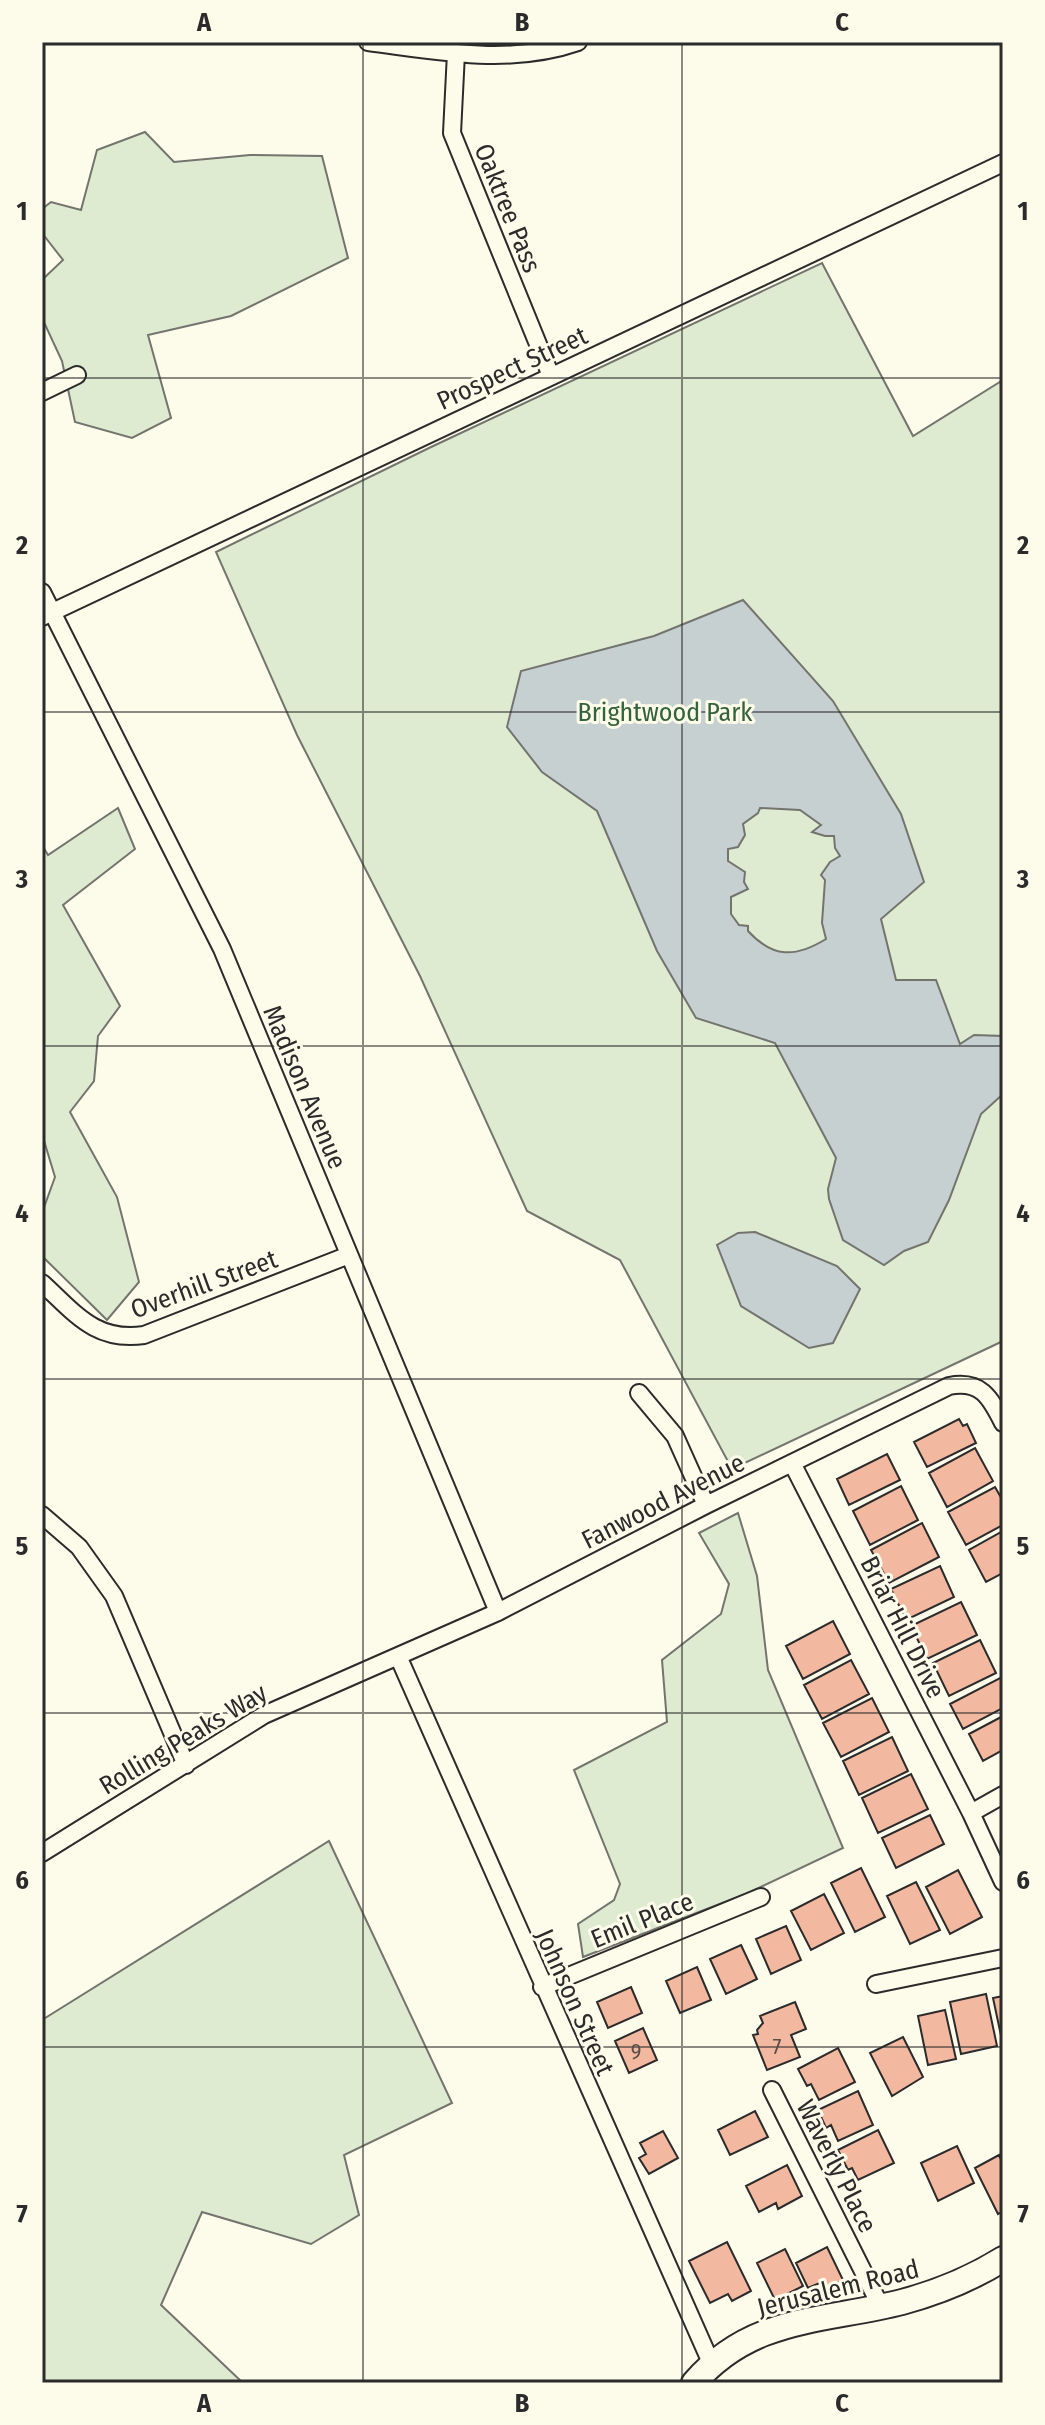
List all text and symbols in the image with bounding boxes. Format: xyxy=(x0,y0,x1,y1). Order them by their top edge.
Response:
text: A xyxy=(196,7,212,38)
text: B xyxy=(515,7,530,38)
text: C xyxy=(835,7,849,38)
street label: Oaktree Pass xyxy=(468,139,547,277)
text: 1 xyxy=(17,196,28,227)
text: 1 xyxy=(1018,196,1029,227)
street label: Prospect Street xyxy=(432,320,593,417)
text: 2 xyxy=(15,530,28,561)
text: 2 xyxy=(1016,530,1029,561)
park label: Brightwood Park xyxy=(578,697,753,728)
text: 3 xyxy=(15,864,28,895)
text: 3 xyxy=(1016,864,1029,895)
street label: Madison Avenue xyxy=(256,1001,353,1174)
text: 4 xyxy=(15,1198,29,1229)
text: 4 xyxy=(1016,1198,1030,1229)
street label: Overhill Street xyxy=(127,1243,282,1325)
street label: Fanwood Avenue xyxy=(577,1447,750,1556)
text: 5 xyxy=(16,1531,29,1562)
text: 5 xyxy=(1017,1531,1030,1562)
street label: Briar Hill Drive xyxy=(854,1551,952,1703)
street label: Rolling Peaks Way xyxy=(94,1677,273,1802)
text: 6 xyxy=(15,1865,29,1896)
text: 6 xyxy=(1016,1865,1030,1896)
street label: Emil Place xyxy=(586,1886,698,1955)
street label: Johnson Street xyxy=(529,1924,621,2081)
house number: 7 xyxy=(773,2033,782,2060)
house number: 9 xyxy=(631,2038,641,2065)
street label: Waverly Place xyxy=(790,2095,883,2238)
text: 7 xyxy=(16,2199,28,2230)
text: 7 xyxy=(1017,2199,1029,2230)
street label: Jerusalem Road xyxy=(754,2253,922,2324)
text: A xyxy=(196,2388,212,2419)
text: B xyxy=(515,2388,530,2419)
text: C xyxy=(835,2388,849,2419)

